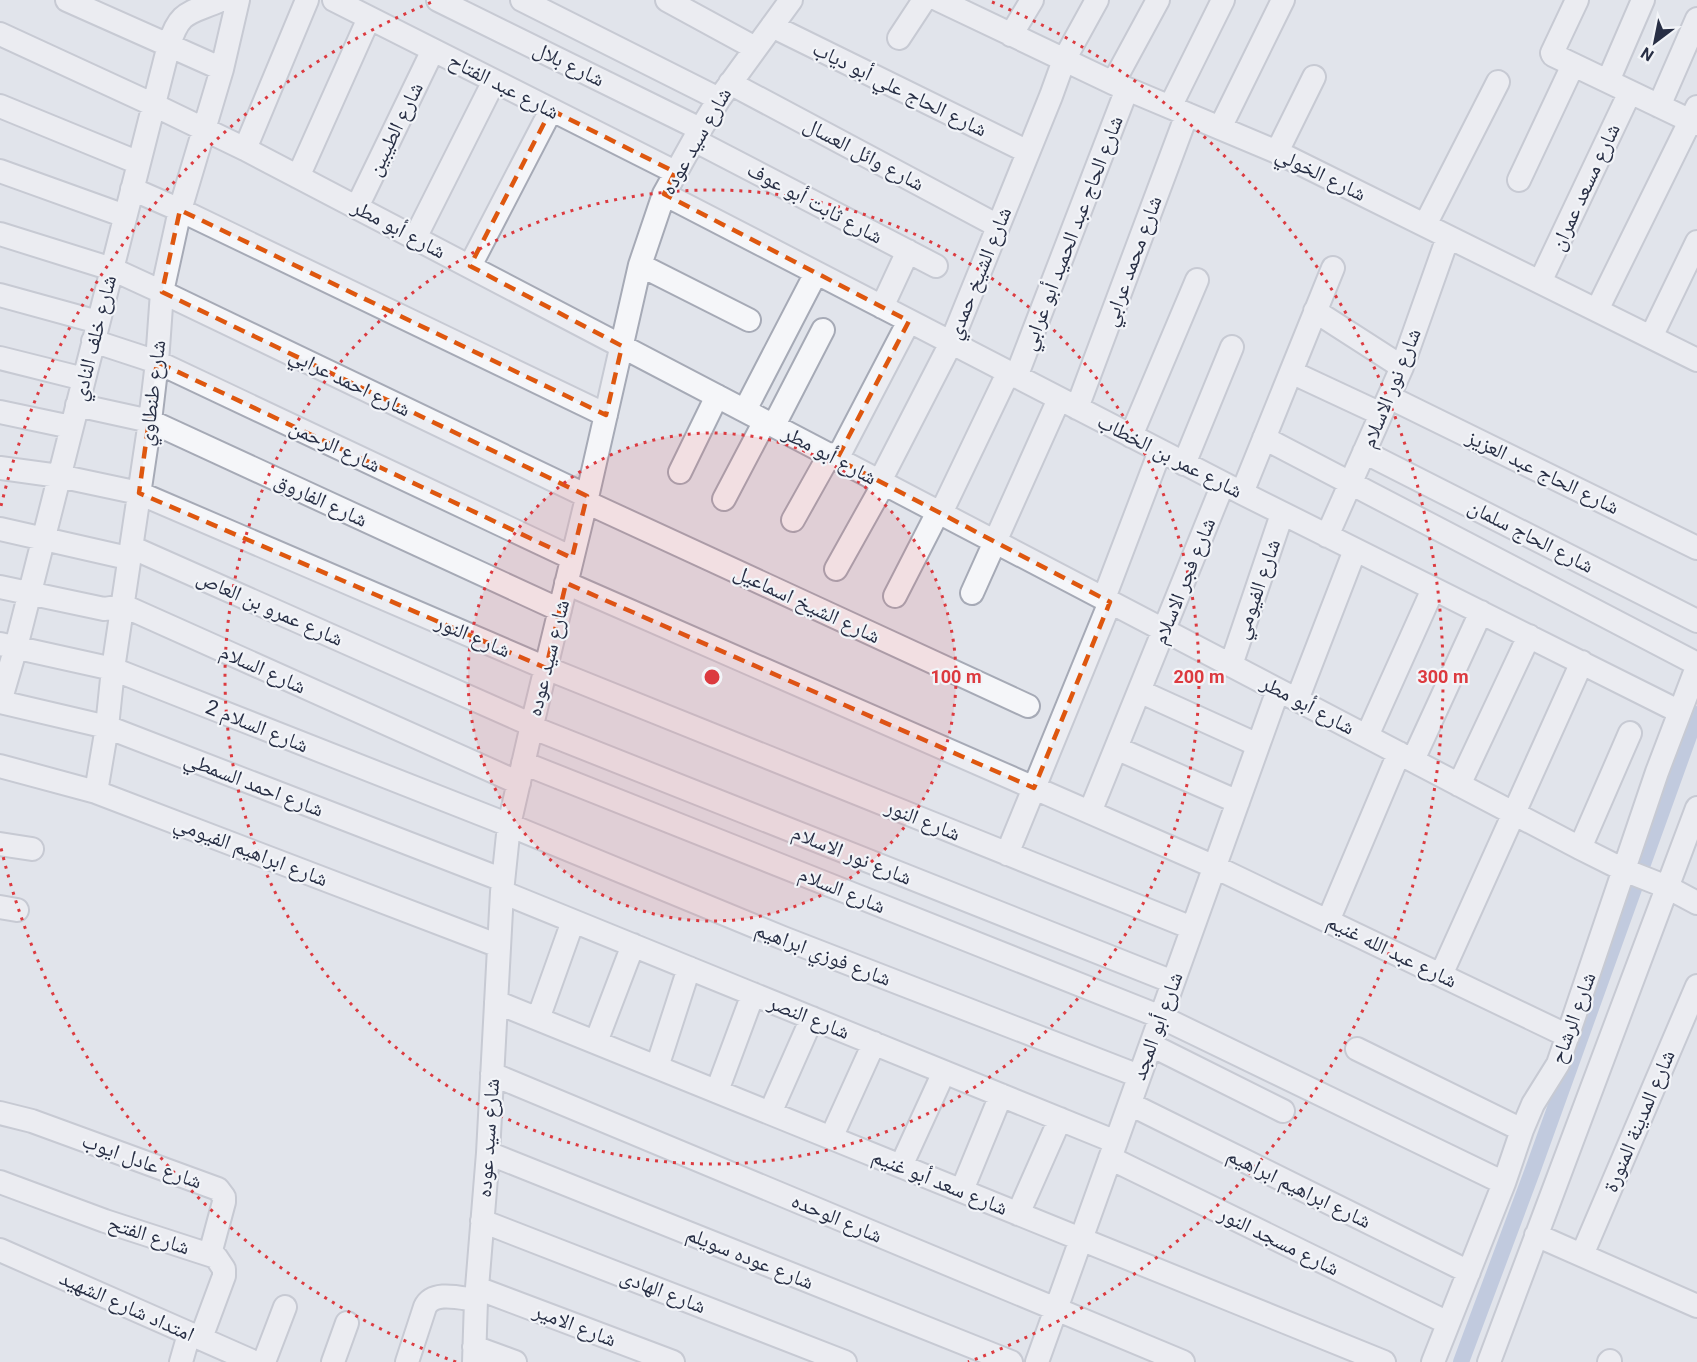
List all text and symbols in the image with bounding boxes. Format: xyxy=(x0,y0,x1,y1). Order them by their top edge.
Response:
north arrow xyxy=(1625,12,1685,72)
street label: شارع الحاج علي أبو دياب xyxy=(807,36,991,146)
street label: شارع بلال xyxy=(529,37,609,92)
text: N xyxy=(1637,43,1657,65)
street label: شارع عبد الفتاح xyxy=(444,48,563,125)
street label: شارع الطيبين xyxy=(362,78,429,180)
street label: شارع سيد عوده xyxy=(656,83,737,199)
street label: شارع وائل العسال xyxy=(799,112,928,197)
street label: شارع الحاج عبد الحميد أبو عرابي xyxy=(1015,112,1132,355)
street label: شارع مسعد عمران xyxy=(1545,120,1626,255)
street label: شارع الخولي xyxy=(1270,142,1370,210)
street label: شارع ثابت أبو عوف xyxy=(743,157,887,250)
street label: شارع أبو مطر xyxy=(347,193,450,264)
street label: شارع محمد عرابي xyxy=(1097,193,1171,331)
street label: شارع الشيخ حمدي xyxy=(942,204,1020,344)
street label: شارع خلف النادي xyxy=(67,273,125,404)
street label: شارع نور الاسلام xyxy=(1356,325,1428,452)
street label: شارع طنطاوي xyxy=(134,339,175,448)
street label: شارع احمد عرابي xyxy=(284,342,414,426)
street label: شارع عمر بن الخطاب xyxy=(1093,409,1247,504)
street label: شارع الرحمن xyxy=(285,415,384,478)
street label: شارع أبو مطر xyxy=(778,419,881,490)
street label: شارع الحاج عبد العزيز xyxy=(1462,424,1623,520)
street label: شارع الفاروق xyxy=(270,468,371,533)
street label: شارع الحاج سلمان xyxy=(1464,494,1598,579)
street label: شارع فجر الاسلام xyxy=(1148,514,1222,649)
street label: شارع الفيومي xyxy=(1229,536,1289,644)
street label: شارع الشيخ اسماعيل xyxy=(730,560,884,649)
street label: شارع عمرو بن العاص xyxy=(193,565,347,652)
street label: شارع سيد عوده xyxy=(522,597,575,719)
street label: شارع النور xyxy=(431,609,514,663)
street label: شارع السلام xyxy=(215,639,310,700)
text: 100 m xyxy=(930,666,982,687)
text: 200 m xyxy=(1173,666,1225,687)
text: 300 m xyxy=(1417,666,1469,687)
centre of rings xyxy=(702,667,722,687)
street label: شارع أبو مطر xyxy=(1256,669,1359,740)
street label: شارع السلام 2 xyxy=(201,695,312,759)
street label: شارع احمد السمطي xyxy=(180,746,327,826)
street label: شارع النور xyxy=(881,794,964,847)
street label: شارع ابراهيم الفيومي xyxy=(169,811,331,895)
street label: شارع نور الاسلام xyxy=(788,820,915,892)
street label: شارع السلام xyxy=(794,862,889,920)
street label: شارع عبد الله غنيم xyxy=(1322,909,1461,995)
street label: شارع فوزي ابراهيم xyxy=(750,917,894,995)
street label: شارع أبو المجد xyxy=(1126,969,1189,1084)
street label: شارع الرشاح xyxy=(1545,969,1602,1067)
street label: شارع النصر xyxy=(764,989,853,1045)
street label: شارع المدينة المنورة xyxy=(1598,1046,1681,1196)
street label: شارع سيد عوده xyxy=(472,1078,505,1198)
street label: شارع عادل ايوب xyxy=(78,1128,205,1195)
street label: شارع سعد أبو غنيم xyxy=(868,1143,1012,1222)
street label: شارع ابراهيم ابراهيم xyxy=(1222,1143,1375,1235)
street label: شارع الوحده xyxy=(788,1188,886,1249)
street label: شارع مسجد النور xyxy=(1213,1201,1343,1281)
street label: شارع الفتح xyxy=(105,1211,193,1260)
street label: شارع عوده سويلم xyxy=(682,1222,817,1296)
street label: شارع الهادى xyxy=(617,1264,709,1319)
street label: امتداد شارع الشهيد xyxy=(55,1266,198,1347)
street label: شارع الامير xyxy=(529,1298,620,1353)

